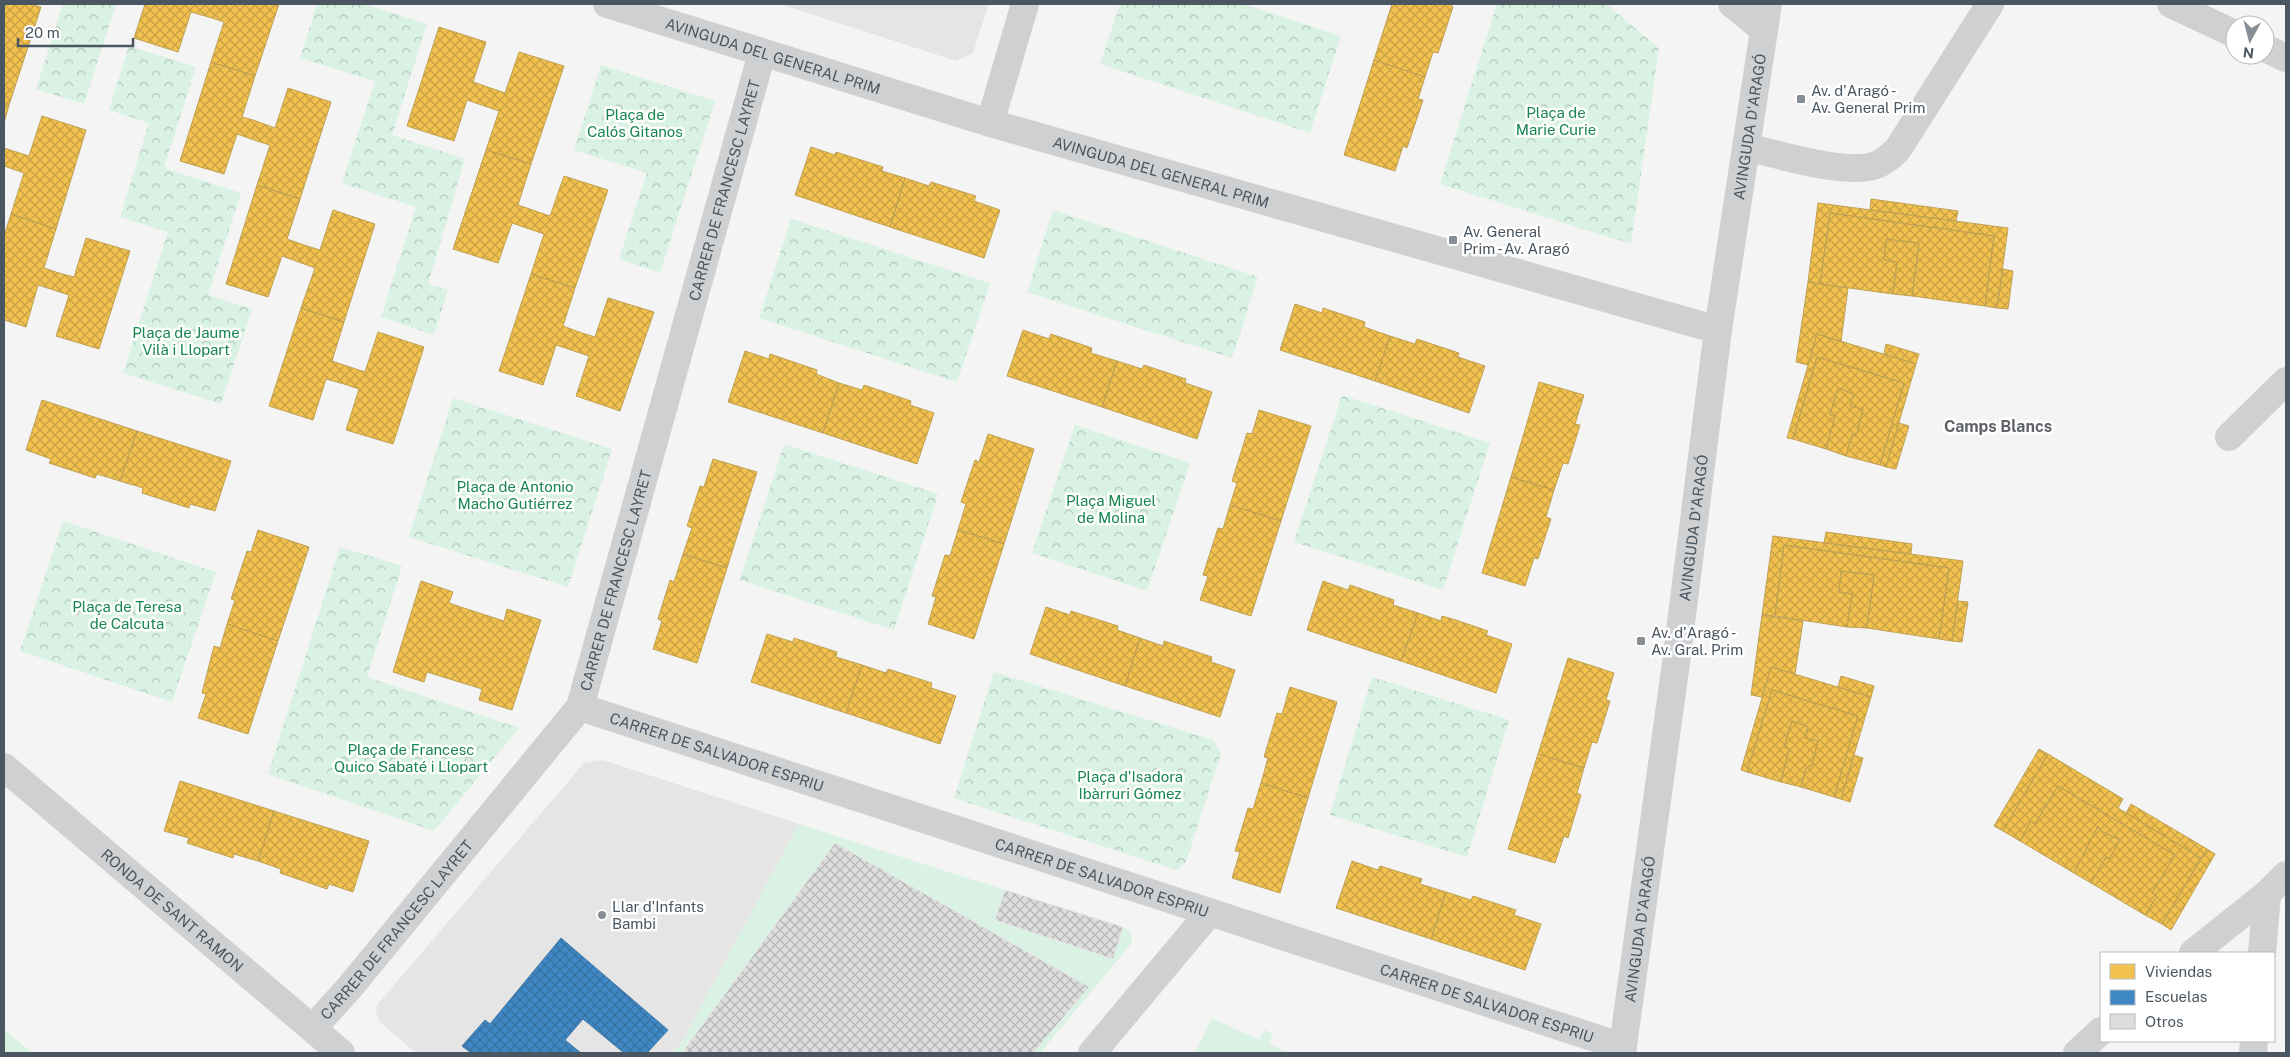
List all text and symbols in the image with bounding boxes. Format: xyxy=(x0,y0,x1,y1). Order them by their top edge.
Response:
street label: AVINGUDA DEL GENERAL PRIM xyxy=(664,14,883,97)
scale bar xyxy=(18,15,132,47)
north arrow xyxy=(2225,15,2275,65)
text: 20 m xyxy=(25,24,60,41)
text: N xyxy=(2242,44,2255,62)
street label: AVINGUDA D'ARAGÓ xyxy=(1730,52,1769,201)
street label: CARRER DE FRANCESC LAYRET xyxy=(685,78,763,303)
place label: Av. d'Aragó - Av. General Prim xyxy=(1811,82,1925,116)
marker: Av. d'Aragó - Av. General Prim xyxy=(1795,93,1807,105)
park label: Plaça de Marie Curie xyxy=(1516,104,1596,138)
park label: Plaça de Calós Gitanos xyxy=(587,106,683,140)
street label: AVINGUDA DEL GENERAL PRIM xyxy=(1051,133,1271,210)
place label: Av. General Prim - Av. Aragó xyxy=(1463,223,1570,257)
marker: Av. General Prim - Av. Aragó xyxy=(1447,234,1459,246)
park label: Plaça de Jaume Vilà i Llopart xyxy=(132,324,240,358)
district label: Camps Blancs xyxy=(1944,417,2052,436)
street label: AVINGUDA D'ARAGÓ xyxy=(1675,453,1711,602)
street label: CARRER DE FRANCESC LAYRET xyxy=(576,468,654,693)
park label: Plaça de Antonio Macho Gutiérrez xyxy=(456,478,574,512)
park label: Plaça Miguel de Molina xyxy=(1066,492,1156,526)
park label: Plaça de Teresa de Calcuta xyxy=(72,598,182,632)
place label: Av. d'Aragó - Av. Gral. Prim xyxy=(1651,624,1743,658)
marker: Av. d'Aragó - Av. Gral. Prim xyxy=(1635,635,1647,647)
street label: CARRER DE SALVADOR ESPRIU xyxy=(608,709,826,794)
park label: Plaça de Francesc Quico Sabaté i Llopart xyxy=(334,741,488,775)
park label: Plaça d'Isadora Ibàrruri Gómez xyxy=(1077,768,1183,802)
street label: CARRER DE SALVADOR ESPRIU xyxy=(993,834,1211,920)
street label: CARRER DE FRANCESC LAYRET xyxy=(317,836,476,1023)
street label: RONDA DE SANT RAMON xyxy=(98,845,247,975)
street label: AVINGUDA D'ARAGÓ xyxy=(1621,855,1658,1003)
place label: Llar d'Infants Bambi xyxy=(612,898,704,932)
marker: Llar d'Infants Bambi xyxy=(596,909,608,921)
legend xyxy=(2100,952,2275,1042)
street label: CARRER DE SALVADOR ESPRIU xyxy=(1378,960,1596,1045)
text: Viviendas xyxy=(2145,963,2212,980)
text: Escuelas xyxy=(2145,988,2207,1005)
text: Otros xyxy=(2145,1013,2184,1030)

